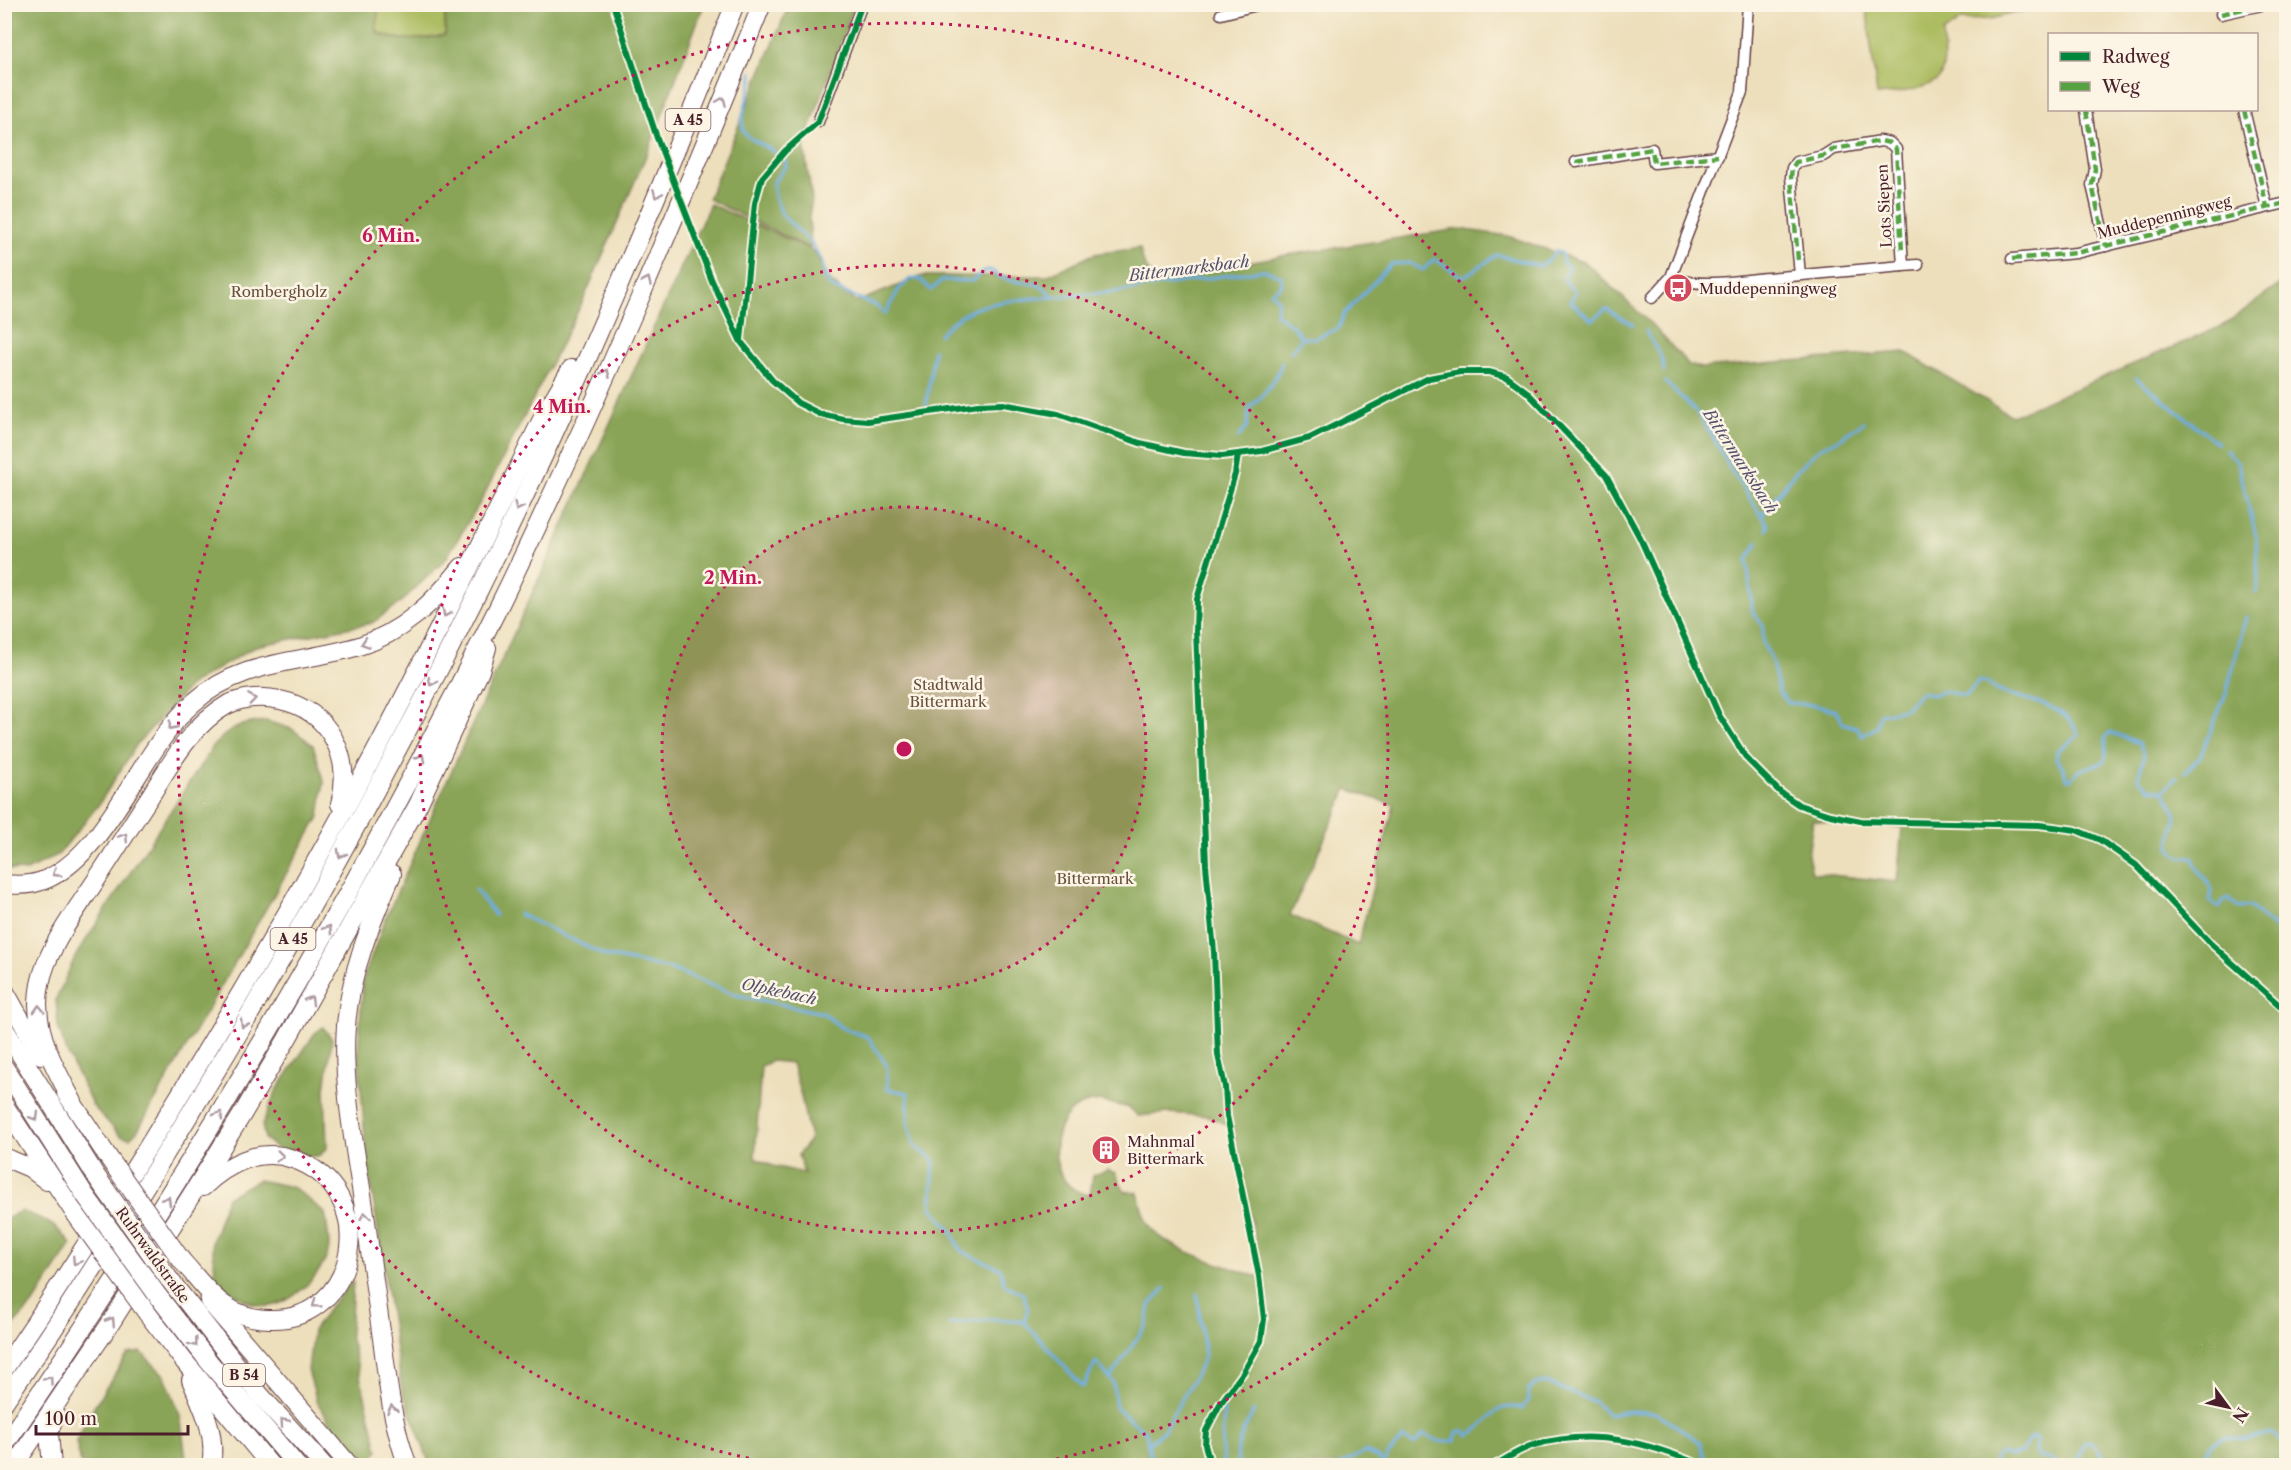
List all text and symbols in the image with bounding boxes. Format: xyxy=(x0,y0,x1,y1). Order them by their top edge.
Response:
legend xyxy=(2048,33,2258,111)
text: Radweg xyxy=(2102,46,2170,68)
text: Weg xyxy=(2101,76,2140,98)
one-way arrow xyxy=(715,96,727,107)
road number: A 45 xyxy=(666,109,710,131)
street label: Lots Siepen xyxy=(1872,163,1896,248)
one-way arrow xyxy=(652,188,664,199)
street label: Muddepenningweg xyxy=(2095,191,2233,243)
text: 6 Min. xyxy=(362,225,420,247)
water label: Bittermarksbach xyxy=(1125,251,1251,286)
bus stop icon: Muddepenningweg xyxy=(1662,272,1694,304)
one-way arrow xyxy=(639,276,651,287)
place label: Muddepenningweg xyxy=(1699,279,1837,298)
park label: Rombergholz xyxy=(231,282,327,301)
one-way arrow xyxy=(599,368,611,379)
text: 4 Min. xyxy=(533,396,591,418)
water label: Bittermarksbach xyxy=(1698,403,1782,517)
one-way arrow xyxy=(514,501,526,512)
text: 2 Min. xyxy=(704,567,762,589)
one-way arrow xyxy=(442,606,454,617)
one-way arrow xyxy=(360,636,371,649)
park label: Stadtwald Bittermark xyxy=(909,675,988,711)
one-way arrow xyxy=(428,676,439,686)
one-way arrow xyxy=(248,693,257,705)
one-way arrow xyxy=(168,719,179,730)
centre of rings xyxy=(894,739,914,759)
one-way arrow xyxy=(414,754,425,764)
one-way arrow xyxy=(117,833,128,844)
one-way arrow xyxy=(337,848,348,859)
one-way arrow xyxy=(52,866,63,877)
park label: Bittermark xyxy=(1056,869,1135,888)
one-way arrow xyxy=(321,925,332,935)
road number: A 45 xyxy=(270,928,316,950)
water label: Olpkebach xyxy=(740,973,818,1009)
one-way arrow xyxy=(302,996,314,1006)
one-way arrow xyxy=(32,1004,45,1013)
one-way arrow xyxy=(240,1018,251,1028)
one-way arrow xyxy=(27,1111,39,1121)
one-way arrow xyxy=(211,1111,223,1121)
place label: Mahnmal Bittermark xyxy=(1127,1132,1206,1168)
building icon: Mahnmal Bittermark xyxy=(1090,1134,1122,1166)
one-way arrow xyxy=(276,1150,285,1162)
one-way arrow xyxy=(160,1195,171,1206)
street label: Ruhrwaldstraße xyxy=(112,1203,194,1307)
one-way arrow xyxy=(360,1212,372,1221)
one-way arrow xyxy=(72,1254,83,1265)
one-way arrow xyxy=(312,1296,323,1307)
one-way arrow xyxy=(104,1317,116,1327)
one-way arrow xyxy=(186,1336,197,1347)
road number: B 54 xyxy=(223,1364,265,1386)
one-way arrow xyxy=(42,1376,53,1387)
north arrow xyxy=(2198,1377,2258,1437)
scale bar xyxy=(36,1398,188,1436)
text: N xyxy=(2228,1404,2253,1427)
one-way arrow xyxy=(386,1405,399,1415)
text: 100 m xyxy=(45,1408,97,1430)
one-way arrow xyxy=(280,1418,291,1429)

